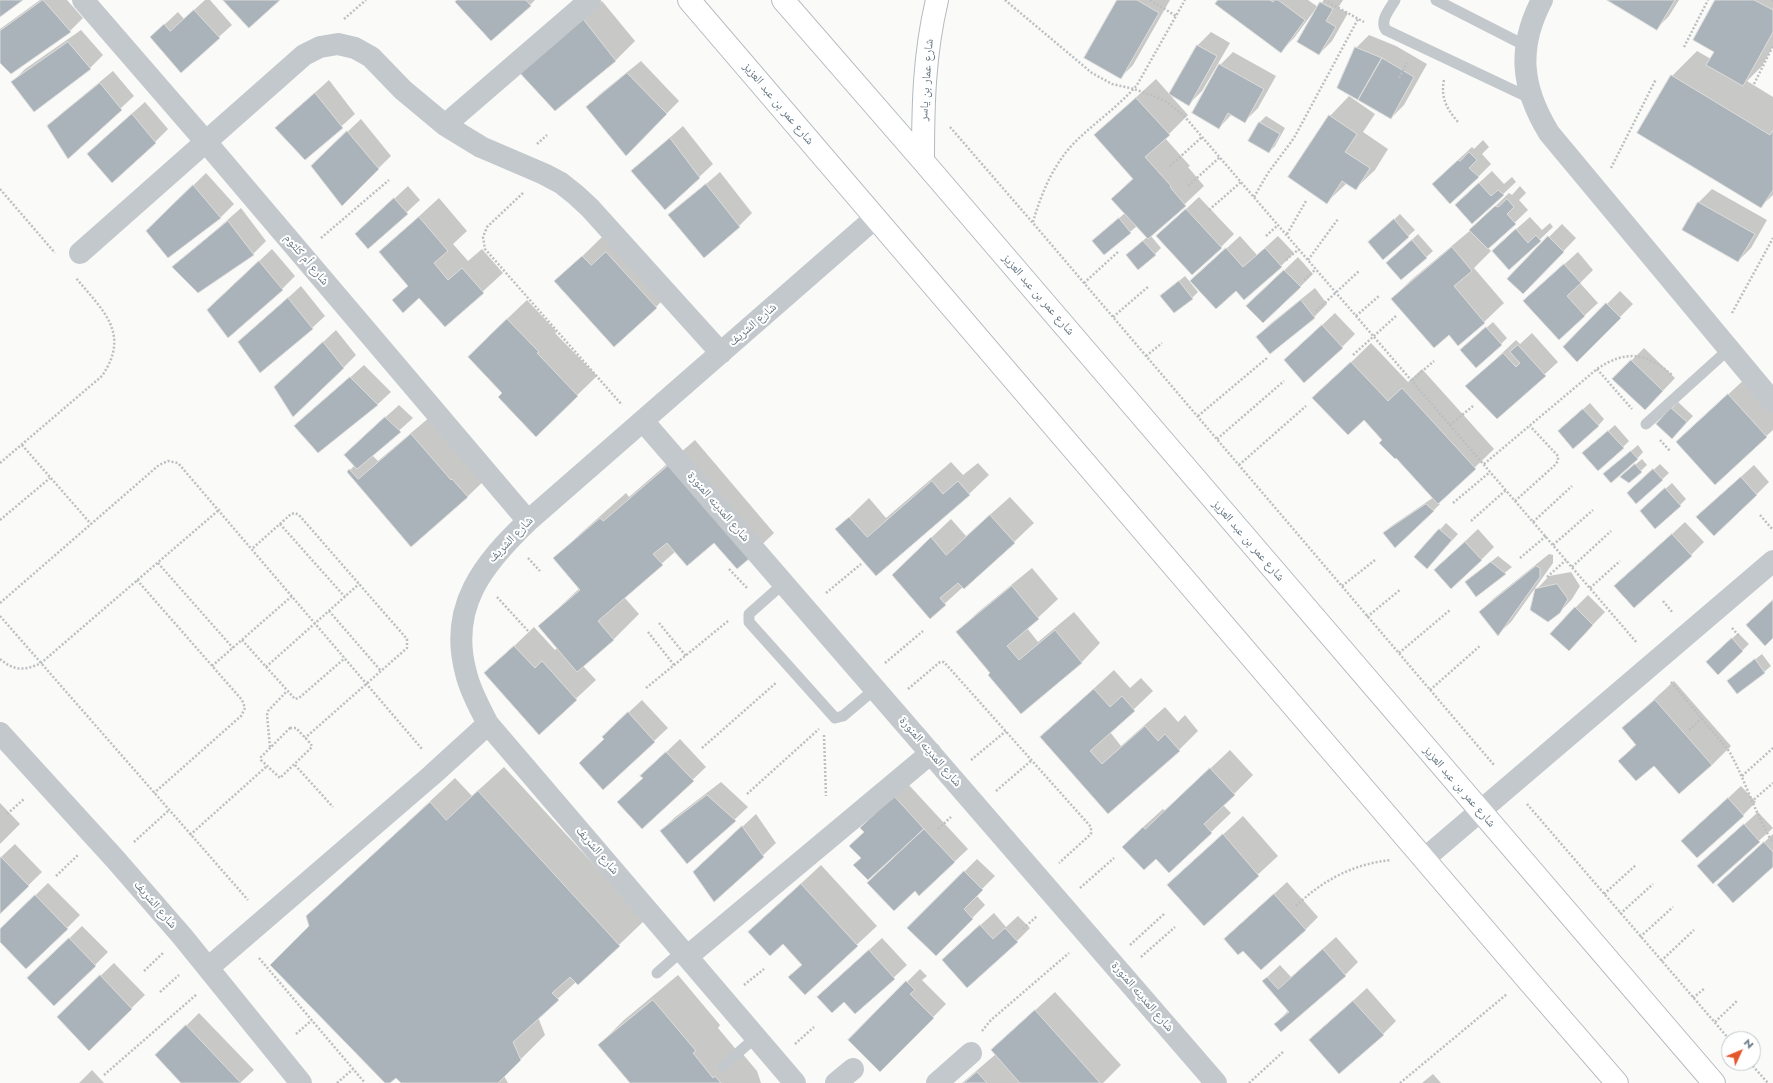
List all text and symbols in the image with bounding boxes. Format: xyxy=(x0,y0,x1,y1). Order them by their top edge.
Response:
street label: شارع عمار بن ياسر xyxy=(917,38,937,122)
street label: شارع عمر بن عبد العزيز xyxy=(739,60,817,148)
street label: شارع أم كلثوم xyxy=(280,231,332,289)
street label: شارع عمر بن عبد العزيز xyxy=(999,251,1077,339)
street label: شارع الشريف xyxy=(726,300,780,350)
street label: شارع المدينه المنورة xyxy=(684,469,752,545)
street label: شارع عمر بن عبد العزيز xyxy=(1209,497,1287,585)
street label: شارع الشريف xyxy=(485,514,537,566)
street label: شارع المدينه المنورة xyxy=(896,714,964,790)
street label: شارع عمر بن عبد العزيز xyxy=(1420,743,1498,831)
street label: شارع الشريف xyxy=(572,824,622,878)
street label: شارع الشريف xyxy=(130,878,180,932)
street label: شارع المدينه المنورة xyxy=(1108,959,1176,1035)
north arrow xyxy=(1721,1031,1761,1071)
text: N xyxy=(1740,1035,1758,1052)

